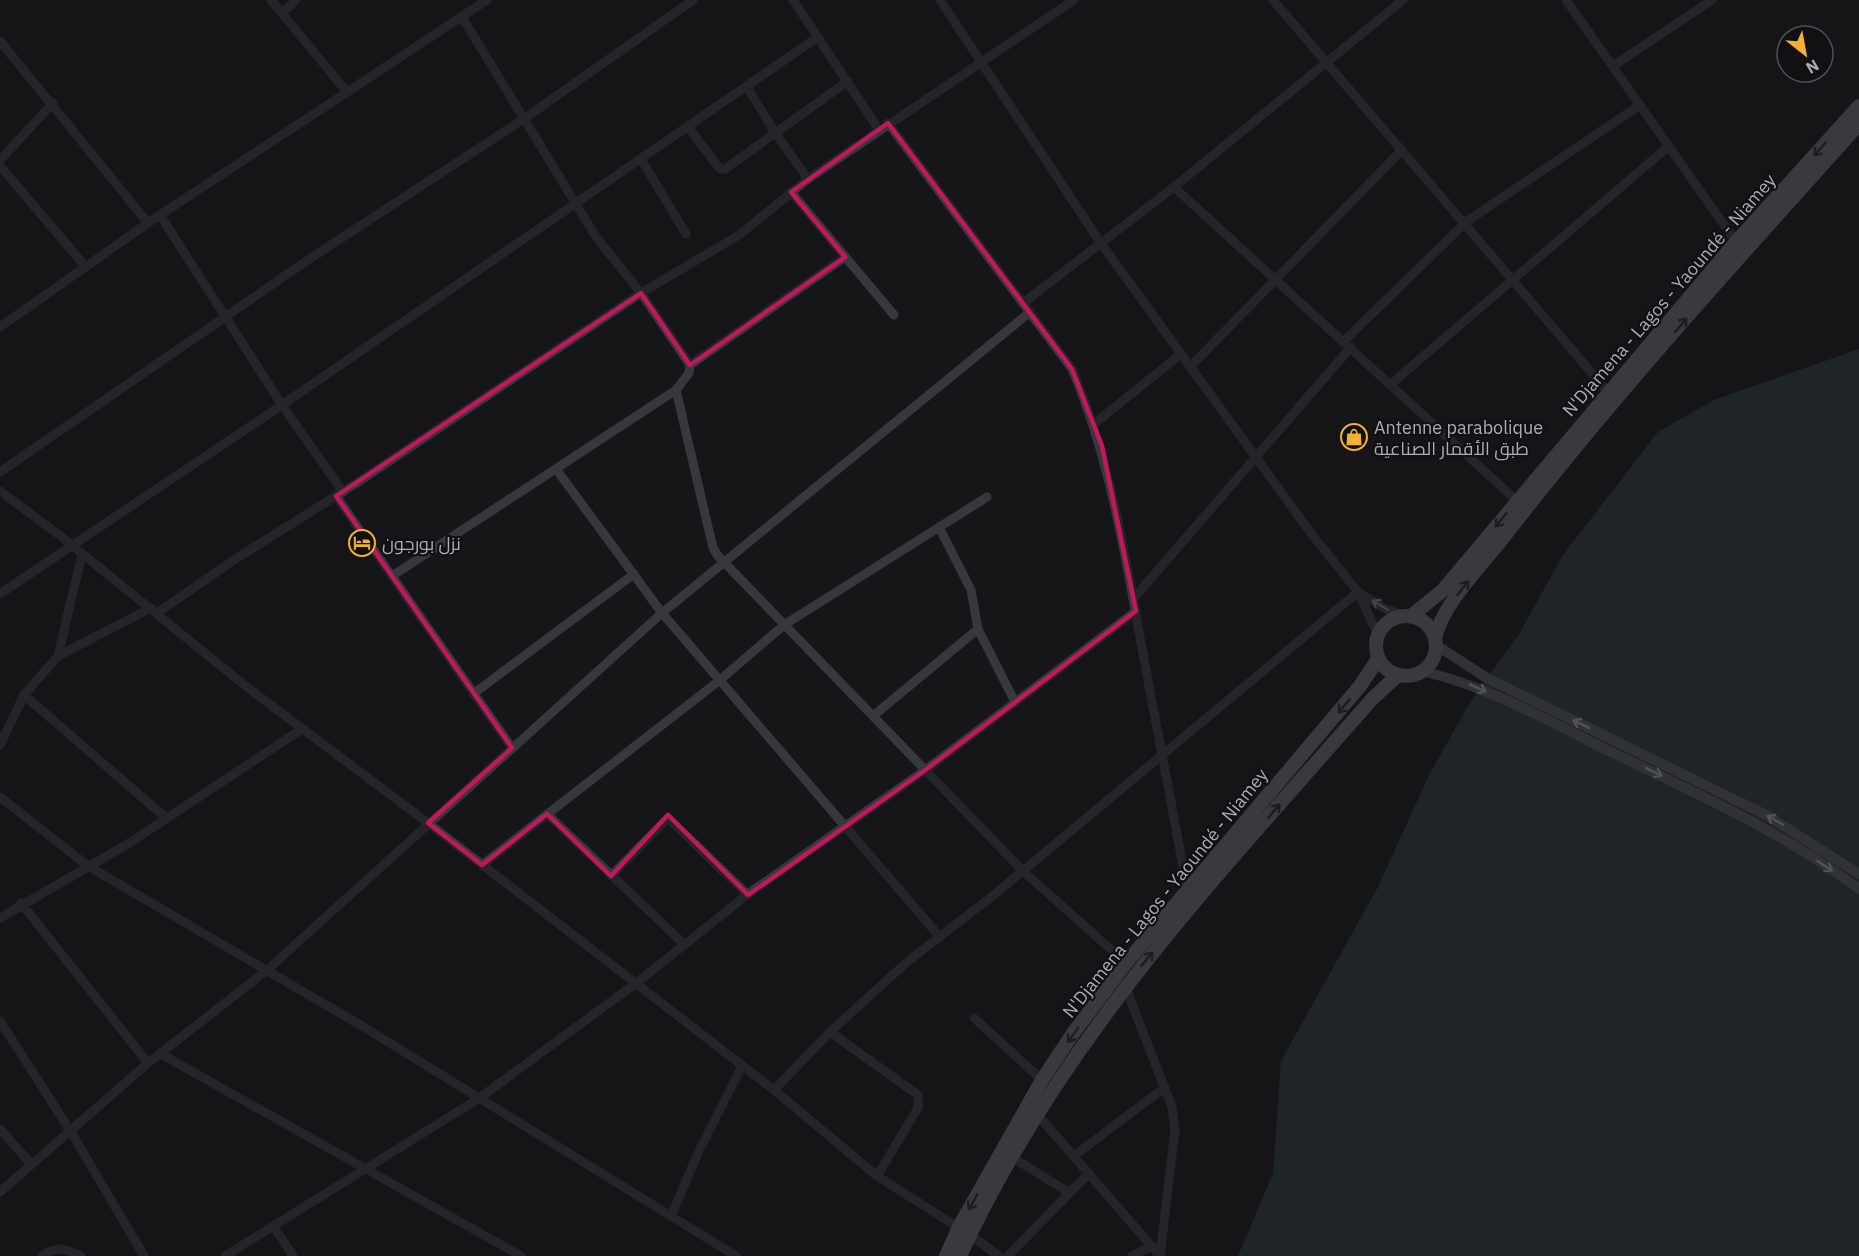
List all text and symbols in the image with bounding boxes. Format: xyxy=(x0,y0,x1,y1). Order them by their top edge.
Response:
north arrow xyxy=(1775,24,1835,84)
text: N xyxy=(1803,55,1823,78)
one-way arrow xyxy=(1813,141,1827,156)
street label: N'Djamena - Lagos - Yaoundé - Niamey xyxy=(1557,169,1781,421)
one-way arrow xyxy=(1674,318,1688,333)
place label: Antenne parabolique طبق الأقمار الصناعية xyxy=(1374,416,1543,461)
shop icon: Antenne parabolique طبق الأقمار الصناعية xyxy=(1339,422,1369,452)
one-way arrow xyxy=(1494,512,1508,527)
hotel icon: نزل بورجون xyxy=(347,528,377,558)
place label: نزل بورجون xyxy=(382,532,461,555)
one-way arrow xyxy=(1457,581,1470,597)
one-way arrow xyxy=(1372,598,1389,610)
one-way arrow xyxy=(1468,683,1486,695)
one-way arrow xyxy=(1337,698,1351,713)
one-way arrow xyxy=(1573,717,1591,729)
street label: N'Djamena - Lagos - Yaoundé - Niamey xyxy=(1057,764,1273,1022)
one-way arrow xyxy=(1644,767,1662,779)
one-way arrow xyxy=(1267,803,1281,818)
one-way arrow xyxy=(1767,814,1784,826)
one-way arrow xyxy=(1816,860,1833,872)
one-way arrow xyxy=(1141,951,1154,967)
one-way arrow xyxy=(1067,1026,1079,1042)
one-way arrow xyxy=(967,1193,979,1210)

